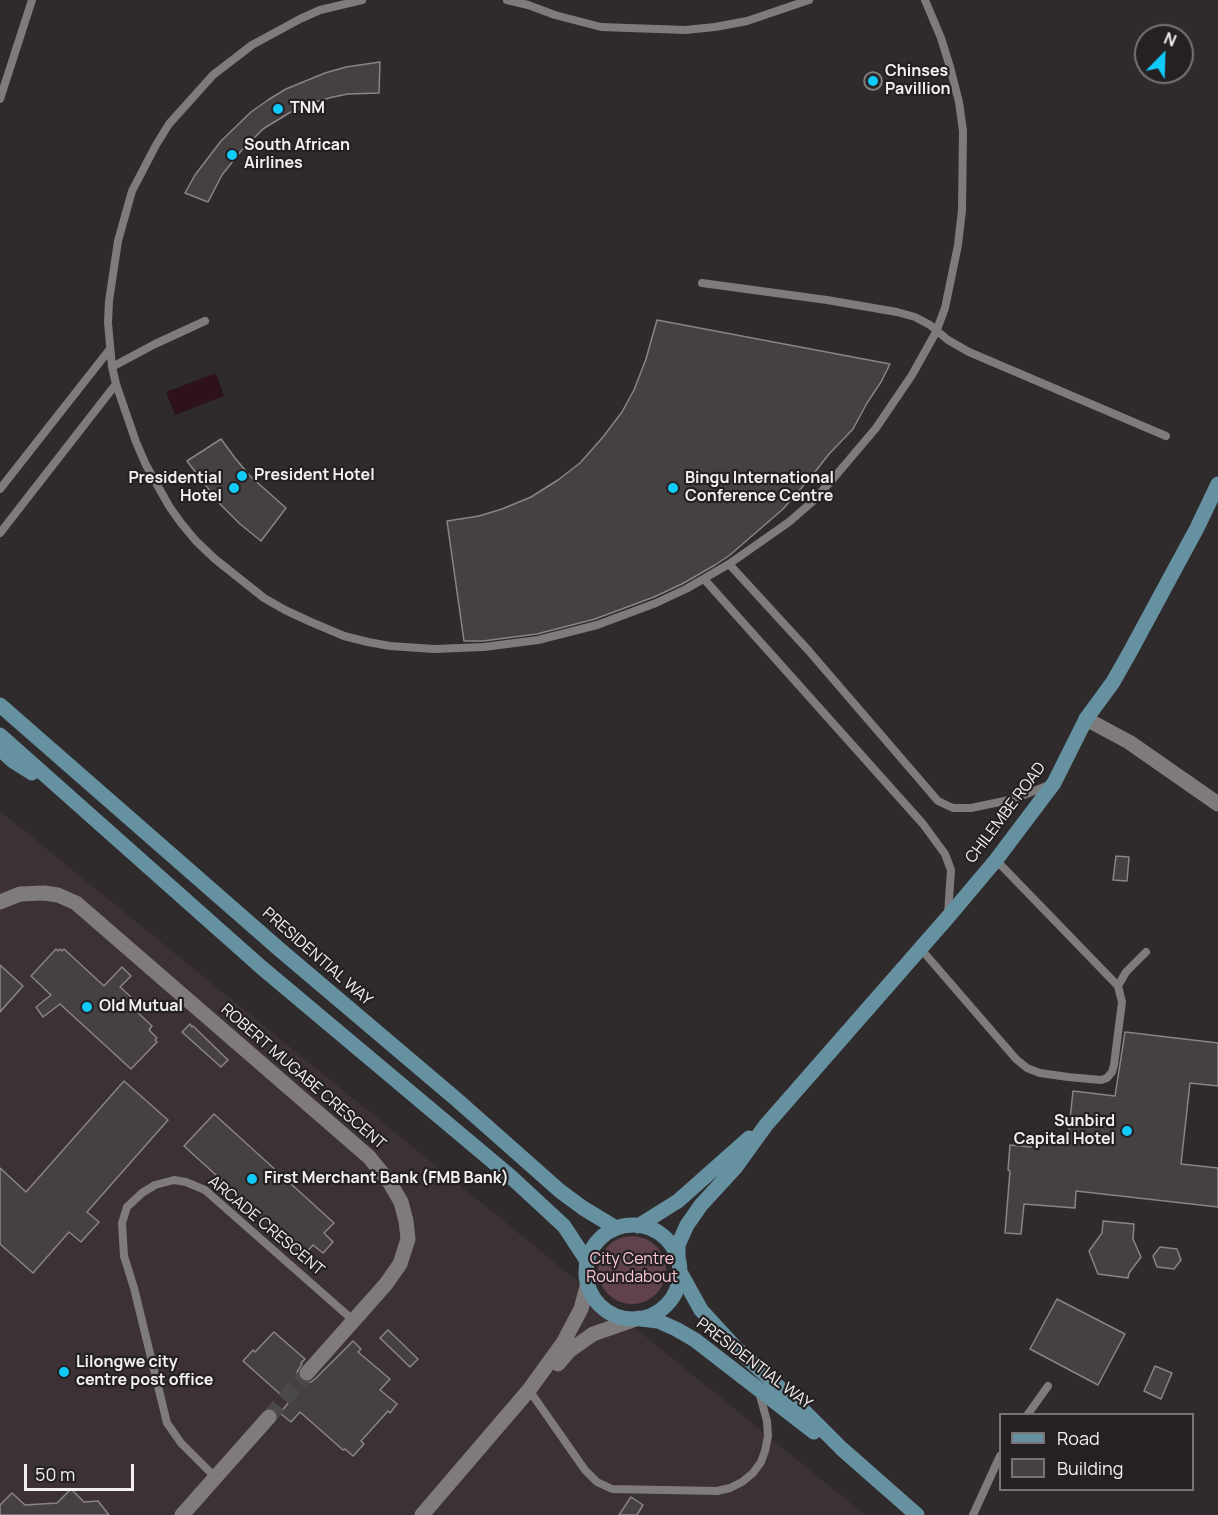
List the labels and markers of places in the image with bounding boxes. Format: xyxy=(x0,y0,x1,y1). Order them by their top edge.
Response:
place label: Chinses Pavillion xyxy=(885,62,951,100)
marker: Chinses Pavillion xyxy=(866,74,880,88)
place label: TNM xyxy=(290,99,325,119)
marker: TNM xyxy=(271,102,285,116)
place label: South African Airlines xyxy=(244,136,350,174)
marker: South African Airlines xyxy=(225,148,239,162)
place label: President Hotel xyxy=(254,466,375,486)
place label: Presidential Hotel xyxy=(128,469,222,507)
marker: President Hotel xyxy=(235,469,249,483)
place label: Bingu International Conference Centre xyxy=(685,469,834,507)
marker: Presidential Hotel xyxy=(227,481,241,495)
marker: Bingu International Conference Centre xyxy=(666,481,680,495)
place label: Old Mutual xyxy=(99,997,183,1017)
marker: Old Mutual xyxy=(80,1000,94,1014)
place label: Sunbird Capital Hotel xyxy=(1014,1112,1115,1150)
marker: Sunbird Capital Hotel xyxy=(1120,1124,1134,1138)
place label: First Merchant Bank (FMB Bank) xyxy=(264,1169,509,1189)
marker: First Merchant Bank (FMB Bank) xyxy=(245,1172,259,1186)
place label: Lilongwe city centre post office xyxy=(76,1353,213,1391)
marker: Lilongwe city centre post office xyxy=(57,1365,71,1379)

